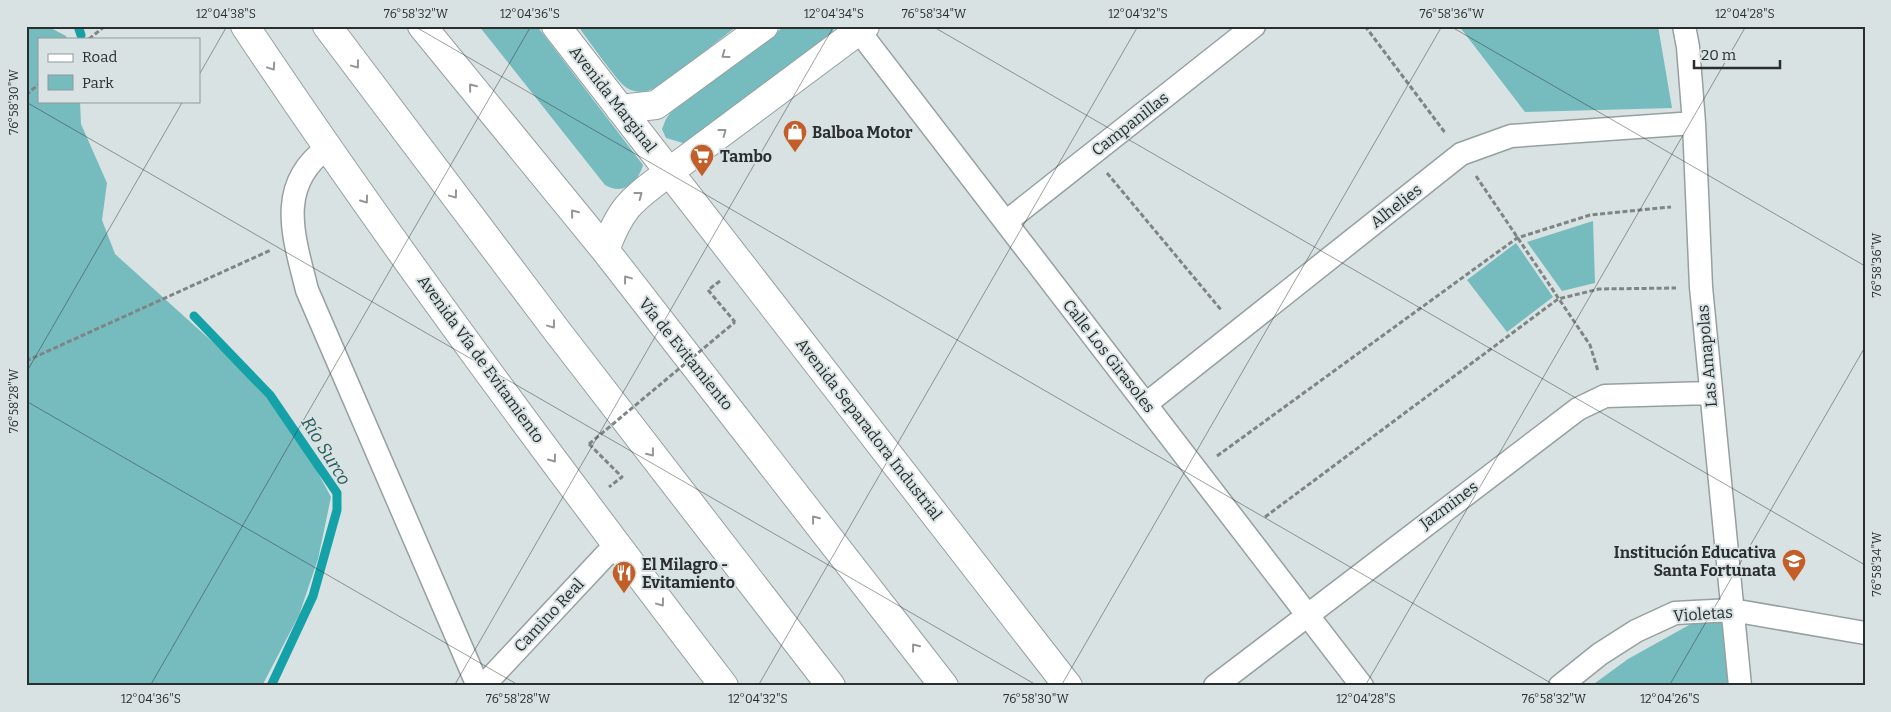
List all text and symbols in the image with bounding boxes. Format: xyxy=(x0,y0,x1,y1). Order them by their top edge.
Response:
text: 12°04'38"S xyxy=(196,7,256,21)
text: 76°58'32"W xyxy=(384,7,449,21)
text: 12°04'36"S xyxy=(500,7,560,21)
text: 12°04'34"S xyxy=(804,7,864,21)
text: 76°58'34"W xyxy=(902,7,967,21)
text: 12°04'32"S xyxy=(1108,7,1168,21)
text: 76°58'36"W xyxy=(1420,7,1485,21)
text: 12°04'28"S xyxy=(1715,7,1775,21)
legend xyxy=(38,38,200,102)
scale bar xyxy=(1694,38,1780,70)
street label: Avenida Marginal xyxy=(565,42,661,156)
text: 20 m xyxy=(1701,46,1737,64)
text: Road xyxy=(82,48,117,66)
one-way arrow xyxy=(721,49,731,58)
one-way arrow xyxy=(351,59,359,68)
one-way arrow xyxy=(266,61,275,70)
text: 76°58'30"W xyxy=(7,69,21,135)
text: Park xyxy=(82,74,114,92)
one-way arrow xyxy=(468,83,477,92)
street label: Campanillas xyxy=(1088,88,1172,160)
shop icon: Balboa Motor xyxy=(782,119,808,153)
place label: Balboa Motor xyxy=(812,123,913,142)
one-way arrow xyxy=(717,130,726,138)
supermarket icon: Tambo xyxy=(689,143,715,177)
place label: Tambo xyxy=(720,147,772,166)
street label: Alhelies xyxy=(1366,180,1426,232)
one-way arrow xyxy=(448,189,457,199)
one-way arrow xyxy=(633,192,643,201)
one-way arrow xyxy=(359,194,368,204)
one-way arrow xyxy=(571,209,580,218)
text: 76°58'36"W xyxy=(1870,232,1884,297)
street label: Avenida Vía de Evitamiento xyxy=(414,271,548,447)
one-way arrow xyxy=(624,276,633,285)
street label: Vía de Evitamiento xyxy=(635,294,737,414)
street label: Calle Los Girasoles xyxy=(1059,296,1159,416)
street label: Las Amapolas xyxy=(1693,304,1721,408)
one-way arrow xyxy=(546,319,555,329)
street label: Avenida Separadora Industrial xyxy=(792,334,946,524)
text: 76°58'28"W xyxy=(7,368,21,433)
water label: Río Surco xyxy=(296,413,356,489)
one-way arrow xyxy=(646,448,655,457)
one-way arrow xyxy=(548,453,556,462)
street label: Jazmines xyxy=(1415,477,1482,534)
one-way arrow xyxy=(812,515,821,525)
text: 76°58'34"W xyxy=(1870,531,1884,596)
place label: Institución Educativa Santa Fortunata xyxy=(1614,543,1776,580)
school or university icon: Institución Educativa Santa Fortunata xyxy=(1781,548,1807,582)
place label: El Milagro - Evitamiento xyxy=(642,555,735,592)
restaurant icon: El Milagro - Evitamiento xyxy=(611,560,637,594)
street label: Camino Real xyxy=(510,574,588,656)
one-way arrow xyxy=(655,597,664,607)
street label: Violetas xyxy=(1673,602,1733,626)
one-way arrow xyxy=(912,644,920,653)
text: 12°04'36"S xyxy=(121,692,181,706)
text: 76°58'28"W xyxy=(486,692,551,706)
text: 12°04'32"S xyxy=(728,692,788,706)
text: 76°58'30"W xyxy=(1003,692,1069,706)
text: 12°04'28"S xyxy=(1336,692,1396,706)
text: 76°58'32"W xyxy=(1522,692,1587,706)
text: 12°04'26"S xyxy=(1640,692,1700,706)

